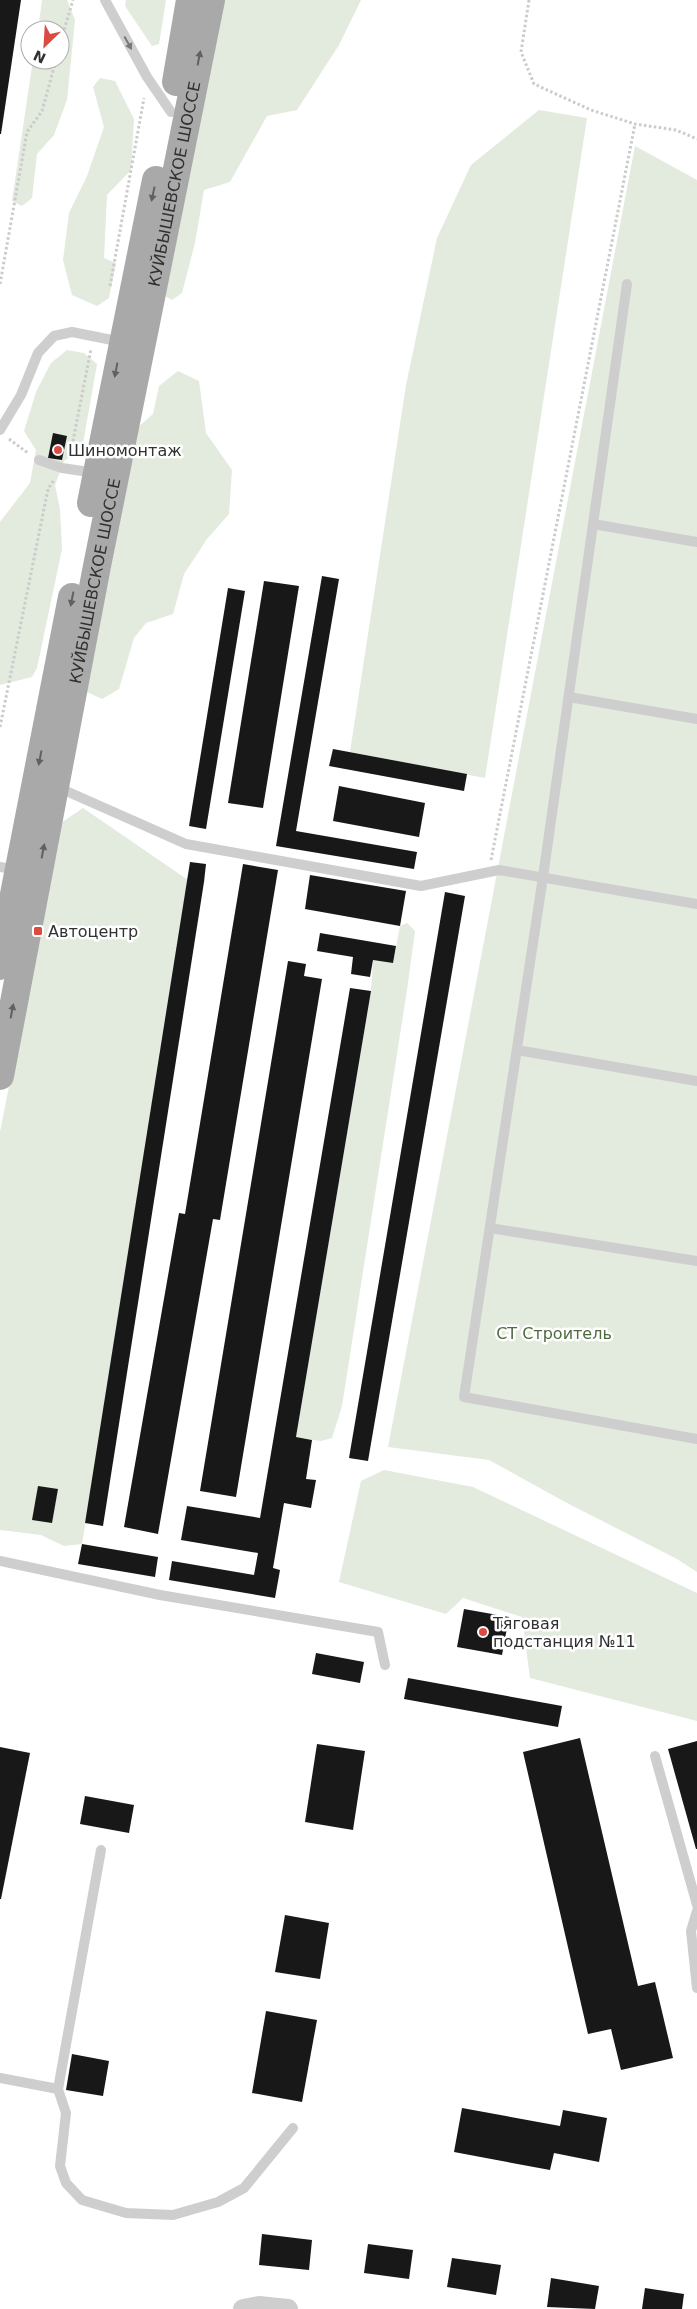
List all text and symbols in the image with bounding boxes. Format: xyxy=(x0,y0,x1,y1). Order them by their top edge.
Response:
north arrow xyxy=(20,20,70,70)
one-way arrow xyxy=(124,36,133,49)
text: N xyxy=(31,47,48,67)
one-way arrow xyxy=(196,49,204,65)
street label: КУЙБЫШЕВСКОЕ ШОССЕ xyxy=(144,80,204,288)
one-way arrow xyxy=(149,187,157,202)
one-way arrow xyxy=(112,363,120,379)
place label: Шиномонтаж xyxy=(68,441,182,460)
marker: Шиномонтаж xyxy=(52,444,64,456)
street label: КУЙБЫШЕВСКОЕ ШОССЕ xyxy=(65,477,124,685)
one-way arrow xyxy=(68,591,76,606)
one-way arrow xyxy=(36,750,44,766)
one-way arrow xyxy=(40,843,48,859)
place label: Автоцентр xyxy=(48,922,138,941)
marker: Автоцентр xyxy=(32,925,44,937)
one-way arrow xyxy=(9,1002,17,1018)
park label: СТ Строитель xyxy=(496,1324,612,1343)
place label: Тяговая подстанция №11 xyxy=(492,1614,636,1651)
marker: Тяговая подстанция №11 xyxy=(477,1626,489,1638)

